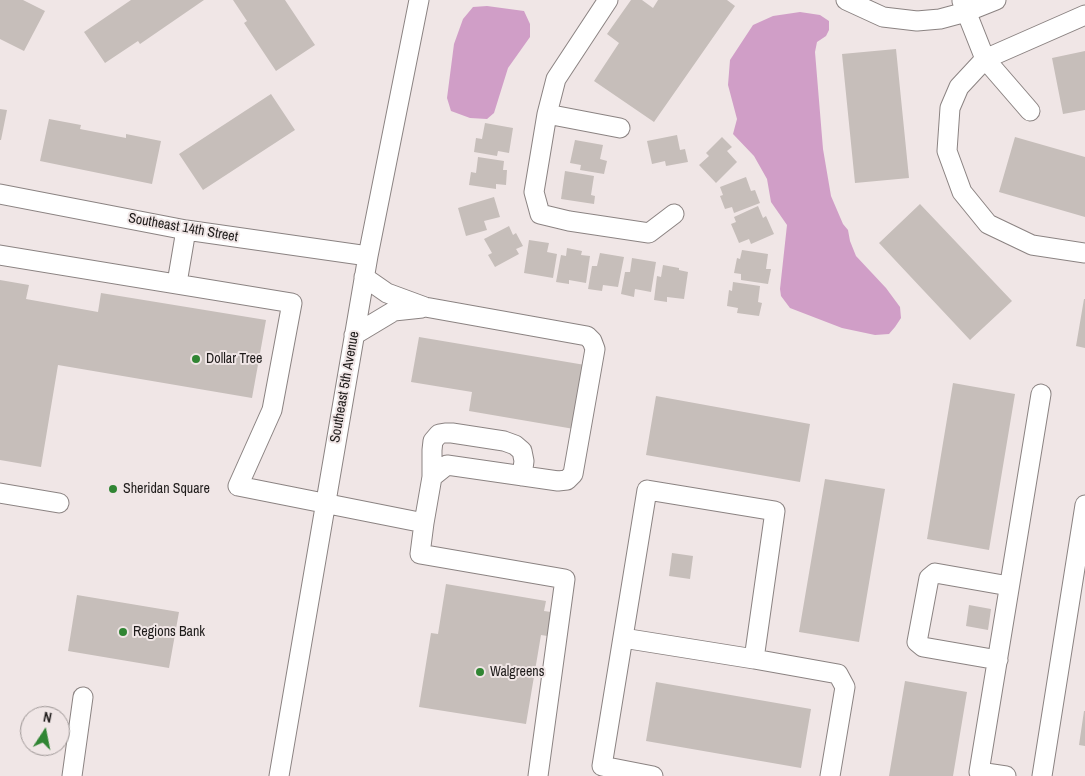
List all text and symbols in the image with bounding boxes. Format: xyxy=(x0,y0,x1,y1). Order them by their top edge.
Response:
street label: Southeast 14th Street xyxy=(127,210,239,246)
street label: Southeast 5th Avenue xyxy=(327,330,363,444)
place label: Dollar Tree xyxy=(206,351,262,367)
marker: Dollar Tree xyxy=(190,353,202,365)
place label: Sheridan Square xyxy=(123,481,210,497)
marker: Sheridan Square xyxy=(107,483,119,495)
place label: Regions Bank xyxy=(133,624,205,640)
marker: Regions Bank xyxy=(117,626,129,638)
place label: Walgreens xyxy=(490,664,544,680)
marker: Walgreens xyxy=(474,666,486,678)
north arrow xyxy=(20,706,70,756)
text: N xyxy=(42,708,53,727)

